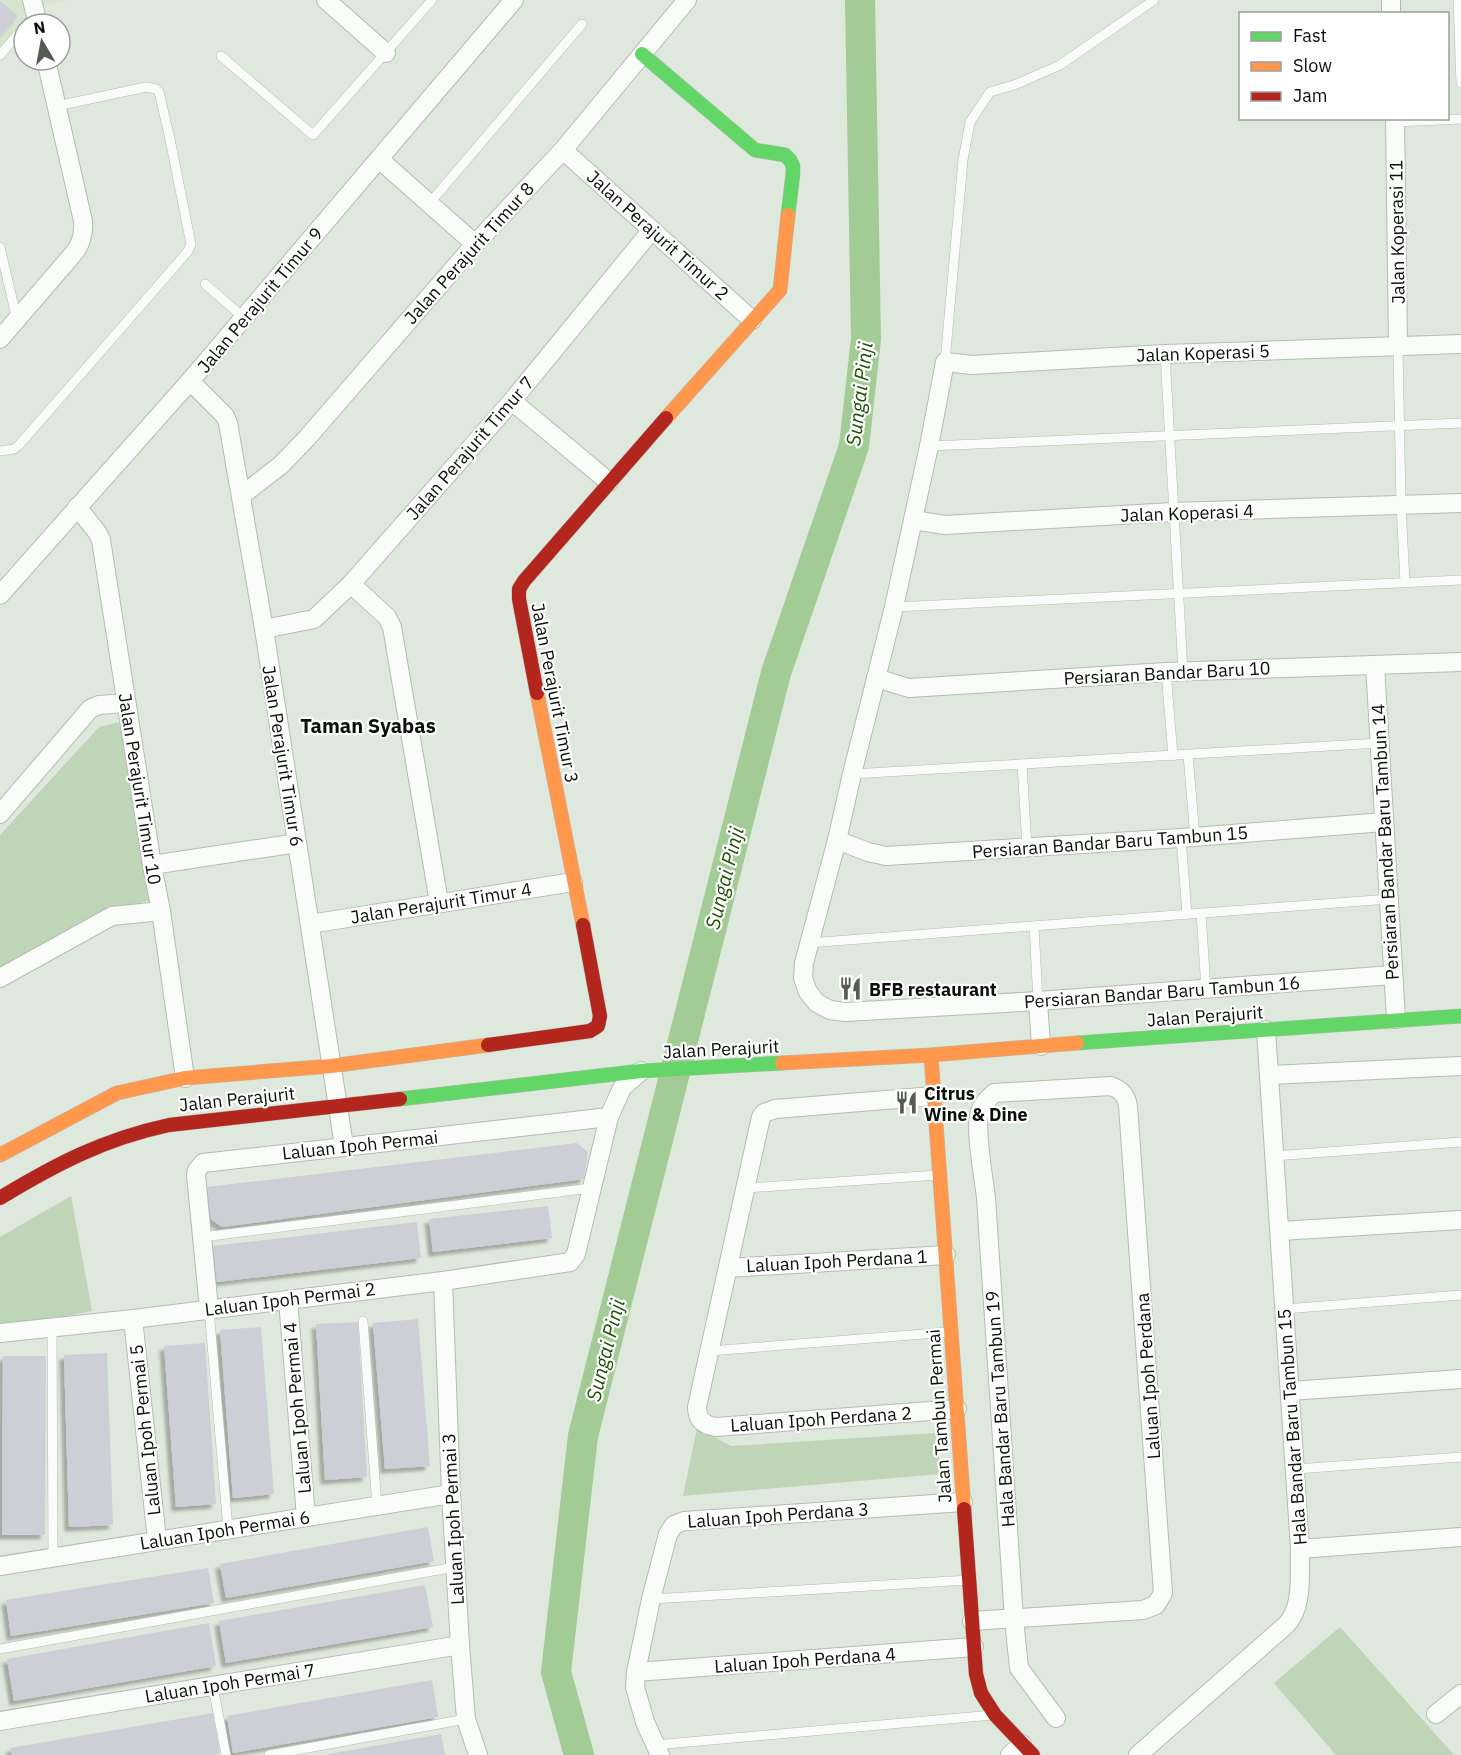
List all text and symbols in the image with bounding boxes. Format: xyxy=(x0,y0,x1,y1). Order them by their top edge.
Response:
north arrow xyxy=(12,12,72,72)
legend xyxy=(1239,12,1449,120)
text: N xyxy=(32,16,47,38)
text: Fast xyxy=(1293,24,1327,47)
text: Slow xyxy=(1293,54,1332,77)
text: Jam xyxy=(1293,84,1328,107)
street label: Jalan Koperasi 11 xyxy=(1384,160,1410,304)
street label: Jalan Perajurit Timur 2 xyxy=(582,165,734,305)
street label: Jalan Perajurit Timur 8 xyxy=(399,177,539,329)
street label: Jalan Perajurit Timur 9 xyxy=(192,222,328,378)
street label: Jalan Koperasi 5 xyxy=(1136,339,1270,367)
water label: Sungai Pinji xyxy=(839,340,879,448)
street label: Jalan Perajurit Timur 7 xyxy=(401,371,539,525)
street label: Jalan Koperasi 4 xyxy=(1120,499,1254,527)
street label: Jalan Perajurit Timur 3 xyxy=(526,601,584,785)
street label: Persiaran Bandar Baru 10 xyxy=(1063,656,1271,690)
street label: Jalan Perajurit Timur 6 xyxy=(257,664,309,848)
street label: Jalan Perajurit Timur 10 xyxy=(113,691,167,887)
street label: Persiaran Bandar Baru Tambun 14 xyxy=(1366,703,1404,981)
district label: Taman Syabas xyxy=(300,712,436,739)
street label: Persiaran Bandar Baru Tambun 15 xyxy=(971,821,1249,863)
water label: Sungai Pinji xyxy=(698,823,750,932)
street label: Jalan Perajurit Timur 4 xyxy=(349,877,533,929)
street label: Persiaran Bandar Baru Tambun 16 xyxy=(1023,971,1301,1013)
restaurant icon: BFB restaurant xyxy=(838,976,864,1002)
place label: BFB restaurant xyxy=(869,978,997,1001)
street label: Jalan Perajurit xyxy=(1146,1000,1264,1032)
street label: Jalan Perajurit xyxy=(662,1034,780,1064)
street label: Jalan Perajurit xyxy=(178,1081,296,1117)
place label: Citrus Wine & Dine xyxy=(924,1082,1028,1126)
restaurant icon: Citrus Wine & Dine xyxy=(893,1090,919,1116)
street label: Laluan Ipoh Permai xyxy=(281,1125,439,1165)
street label: Laluan Ipoh Perdana 1 xyxy=(746,1245,928,1277)
street label: Laluan Ipoh Permai 2 xyxy=(203,1277,377,1321)
street label: Hala Bandar Baru Tambun 19 xyxy=(980,1290,1020,1528)
street label: Laluan Ipoh Perdana xyxy=(1131,1292,1165,1460)
water label: Sungai Pinji xyxy=(579,1295,631,1404)
street label: Hala Bandar Baru Tambun 15 xyxy=(1272,1308,1312,1546)
street label: Laluan Ipoh Permai 4 xyxy=(278,1321,316,1495)
street label: Jalan Tambun Permai xyxy=(921,1328,957,1504)
street label: Laluan Ipoh Permai 5 xyxy=(125,1343,165,1517)
street label: Laluan Ipoh Perdana 2 xyxy=(729,1401,913,1437)
street label: Laluan Ipoh Permai 3 xyxy=(437,1433,469,1605)
street label: Laluan Ipoh Perdana 3 xyxy=(686,1497,870,1533)
street label: Laluan Ipoh Permai 6 xyxy=(138,1505,312,1555)
street label: Laluan Ipoh Perdana 4 xyxy=(713,1642,897,1678)
street label: Laluan Ipoh Permai 7 xyxy=(143,1658,317,1708)

